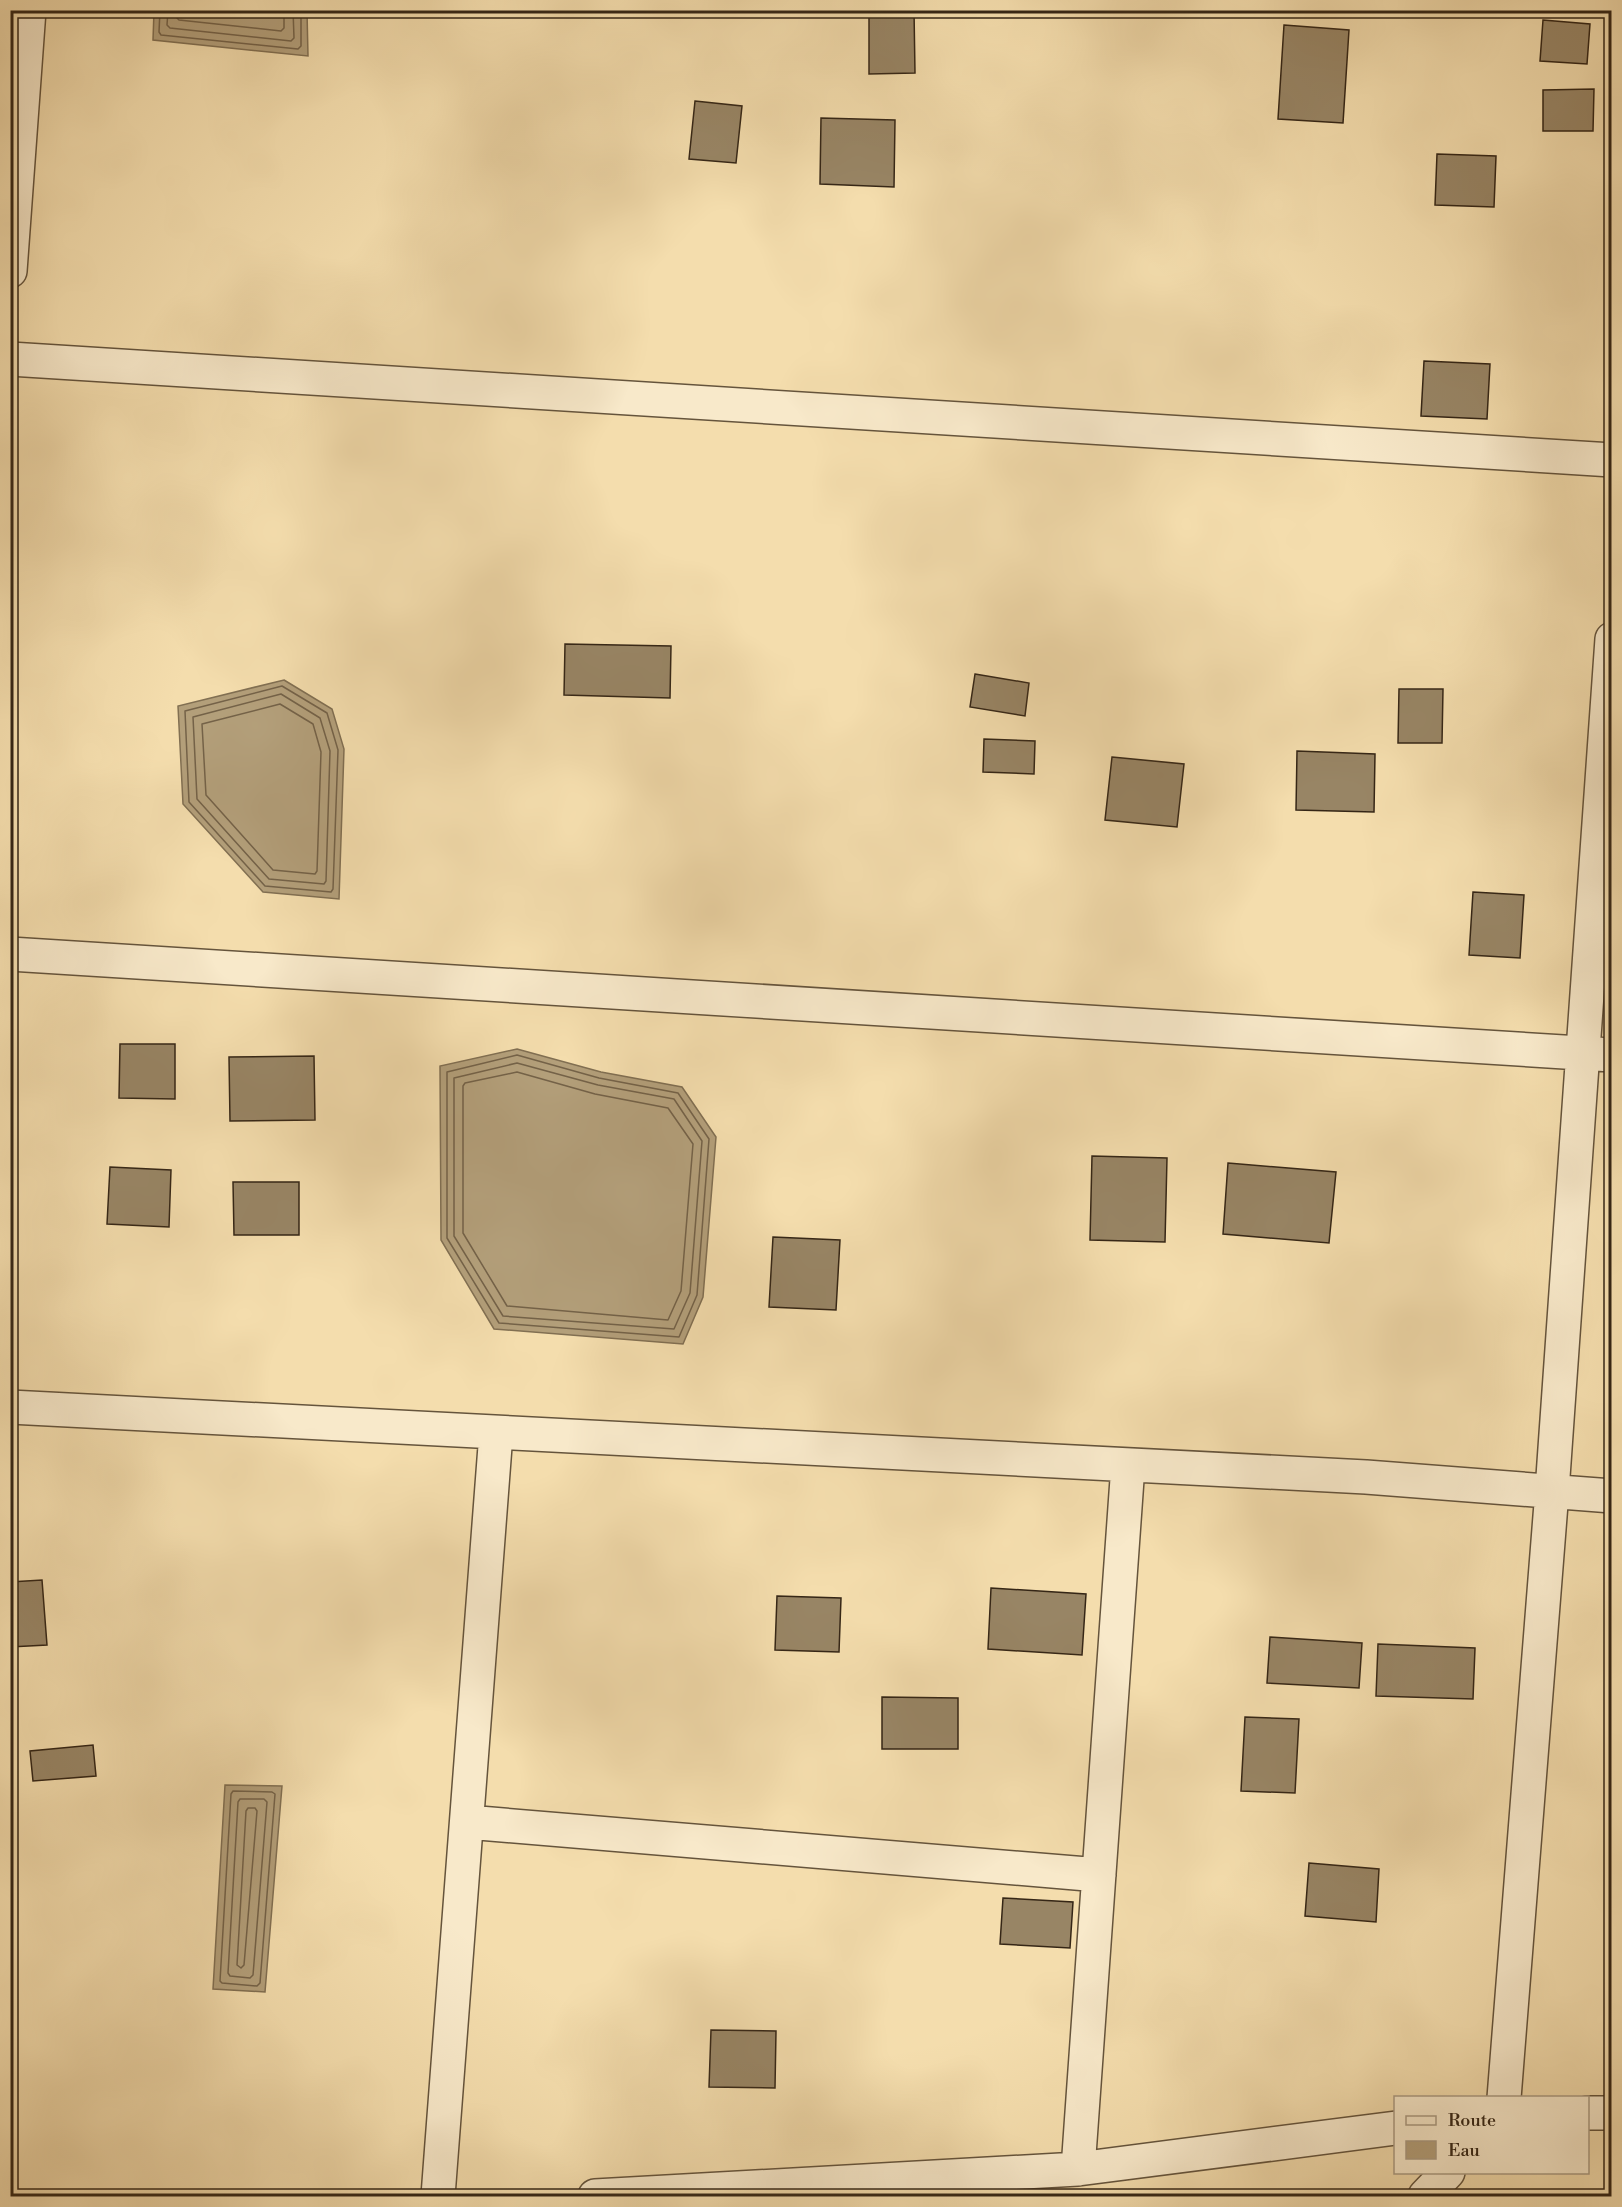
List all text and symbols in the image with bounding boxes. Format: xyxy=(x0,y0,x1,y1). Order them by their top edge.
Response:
legend xyxy=(1394,2096,1589,2174)
text: Route xyxy=(1448,2109,1496,2132)
text: Eau xyxy=(1448,2139,1481,2162)

